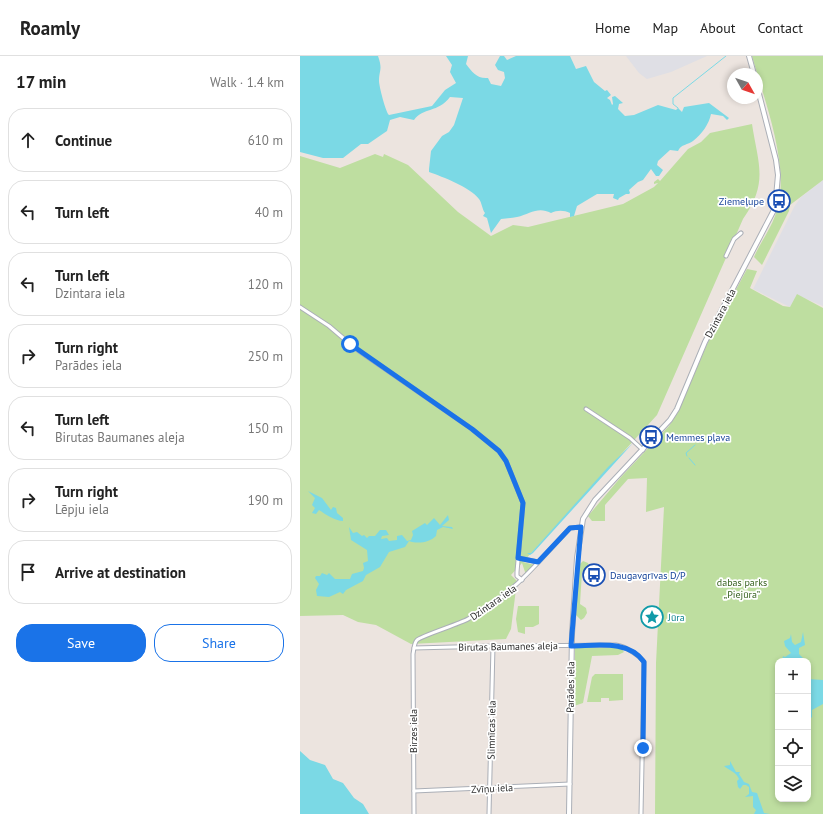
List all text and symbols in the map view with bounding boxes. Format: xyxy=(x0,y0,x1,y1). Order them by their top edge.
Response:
text: Roamly xyxy=(20,16,80,40)
text: Home xyxy=(595,19,630,37)
text: Map xyxy=(652,19,678,37)
text: About xyxy=(700,19,736,37)
text: Contact xyxy=(758,19,803,37)
north arrow xyxy=(727,68,763,104)
text: 17 min xyxy=(16,71,66,93)
text: Walk · 1.4 km xyxy=(210,74,284,91)
icon: ahead xyxy=(17,129,39,151)
text: Continue xyxy=(55,131,112,150)
text: 610 m xyxy=(248,132,283,149)
bus stop icon: Ziemeļupe xyxy=(766,188,792,214)
place label: Ziemeļupe xyxy=(719,195,764,208)
icon: left xyxy=(17,201,39,223)
text: Turn left xyxy=(55,203,109,222)
text: 40 m xyxy=(255,204,283,221)
text: Turn left xyxy=(55,266,109,285)
icon: left xyxy=(17,273,39,295)
text: 120 m xyxy=(248,276,283,293)
text: Dzintara iela xyxy=(55,285,125,302)
street label: Dzintara iela xyxy=(702,286,739,340)
route start xyxy=(341,335,359,353)
text: Turn right xyxy=(55,338,118,357)
icon: right xyxy=(17,345,39,367)
text: 250 m xyxy=(248,348,283,365)
text: Parādes iela xyxy=(55,357,122,374)
text: Turn left xyxy=(55,410,109,429)
icon: left xyxy=(17,417,39,439)
text: 150 m xyxy=(248,420,283,437)
bus stop icon: Memmes pļava xyxy=(638,424,664,450)
text: Birutas Baumanes aleja xyxy=(55,429,185,446)
place label: Memmes pļava xyxy=(666,431,730,444)
text: Turn right xyxy=(55,482,118,501)
icon: right xyxy=(17,489,39,511)
text: 190 m xyxy=(248,492,283,509)
text: Lēpju iela xyxy=(55,501,109,518)
icon: arrive xyxy=(17,561,39,583)
bus stop icon: Daugavgrīvas D/P xyxy=(581,562,607,588)
text: Arrive at destination xyxy=(55,563,186,582)
place label: Daugavgrīvas D/P xyxy=(610,569,686,582)
park label: dabas parks „Piejūra” xyxy=(717,576,767,601)
street label: Dzintara iela xyxy=(467,582,519,623)
place icon: Jūra xyxy=(639,604,665,630)
place label: Jūra xyxy=(667,611,685,624)
button: Save xyxy=(16,624,146,662)
button: Share xyxy=(154,624,284,662)
street label: Birutas Baumanes aleja xyxy=(458,639,558,654)
map controls xyxy=(775,658,811,802)
button: + xyxy=(775,658,811,694)
street label: Parādes iela xyxy=(564,661,577,713)
button: − xyxy=(775,694,811,730)
street label: Slimnīcas iela xyxy=(484,700,499,760)
street label: Birzes iela xyxy=(407,709,420,753)
button: locate xyxy=(775,730,811,766)
route end xyxy=(634,739,652,757)
button: layers xyxy=(775,766,811,802)
street label: Zvīņu iela xyxy=(471,781,513,796)

